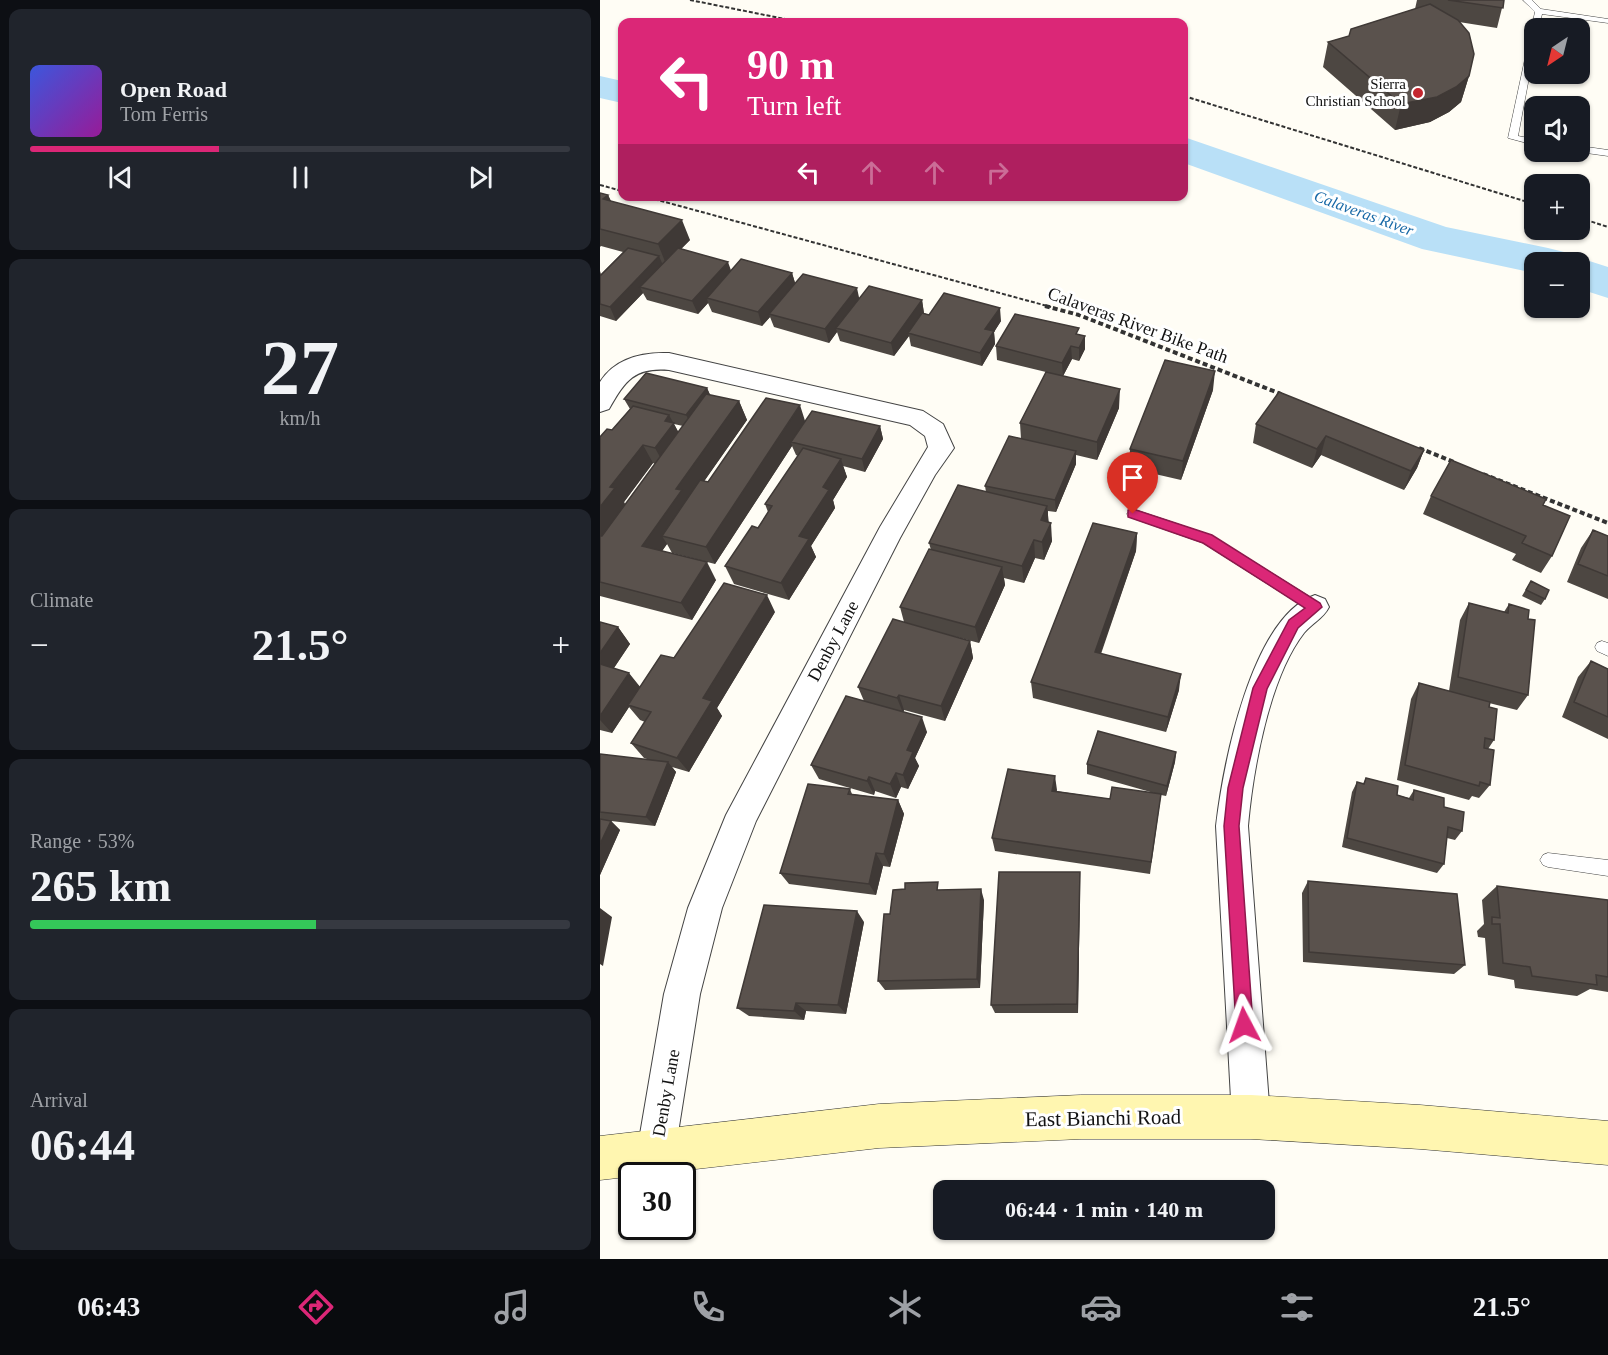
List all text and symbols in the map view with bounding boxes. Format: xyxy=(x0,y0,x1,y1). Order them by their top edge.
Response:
north arrow xyxy=(1524,18,1590,84)
map controls xyxy=(1524,18,1590,318)
icon: left xyxy=(648,42,726,120)
text: 90 m xyxy=(747,42,835,88)
place label: Sierra Christian School xyxy=(1306,76,1406,109)
text: Open Road xyxy=(120,77,227,102)
marker: Sierra Christian School xyxy=(1411,86,1425,100)
text: Turn left xyxy=(747,91,841,121)
button: sound xyxy=(1524,96,1590,162)
text: Tom Ferris xyxy=(120,103,208,125)
icon: left xyxy=(792,156,825,189)
icon: ahead xyxy=(855,156,888,189)
icon: ahead xyxy=(918,156,951,189)
icon: right xyxy=(981,156,1014,189)
icon: previous xyxy=(104,161,137,194)
icon: pause xyxy=(284,161,317,194)
icon: next xyxy=(464,161,497,194)
button: + xyxy=(1524,174,1590,240)
water label: Calaveras River xyxy=(1312,187,1417,239)
button: − xyxy=(1524,252,1590,318)
street label: Calaveras River Bike Path xyxy=(1045,283,1231,367)
text: 27 xyxy=(261,324,339,411)
text: km/h xyxy=(279,407,321,429)
pin xyxy=(1107,452,1158,514)
icon: arrive xyxy=(1116,461,1149,494)
text: Climate xyxy=(30,589,93,611)
street label: Denby Lane xyxy=(803,597,863,685)
text: 21.5° xyxy=(252,620,348,670)
text: − xyxy=(30,627,49,663)
text: + xyxy=(551,627,570,663)
text: Range · 53% xyxy=(30,830,134,852)
text: 265 km xyxy=(30,861,171,911)
position arrow xyxy=(1212,993,1276,1057)
street label: Denby Lane xyxy=(648,1048,684,1138)
text: Arrival xyxy=(30,1089,88,1111)
street label: East Bianchi Road xyxy=(1025,1105,1182,1131)
text: 06:44 xyxy=(30,1120,135,1170)
speed limit sign: 30 xyxy=(618,1162,696,1240)
text: 06:44 · 1 min · 140 m xyxy=(1005,1197,1203,1222)
icon: directions xyxy=(295,1286,337,1328)
icon: music xyxy=(491,1286,533,1328)
icon: phone xyxy=(687,1286,729,1328)
icon: climate xyxy=(884,1286,926,1328)
icon: car xyxy=(1080,1286,1122,1328)
icon: filters xyxy=(1276,1286,1318,1328)
text: 06:43 xyxy=(77,1292,140,1322)
text: 21.5° xyxy=(1473,1292,1531,1322)

